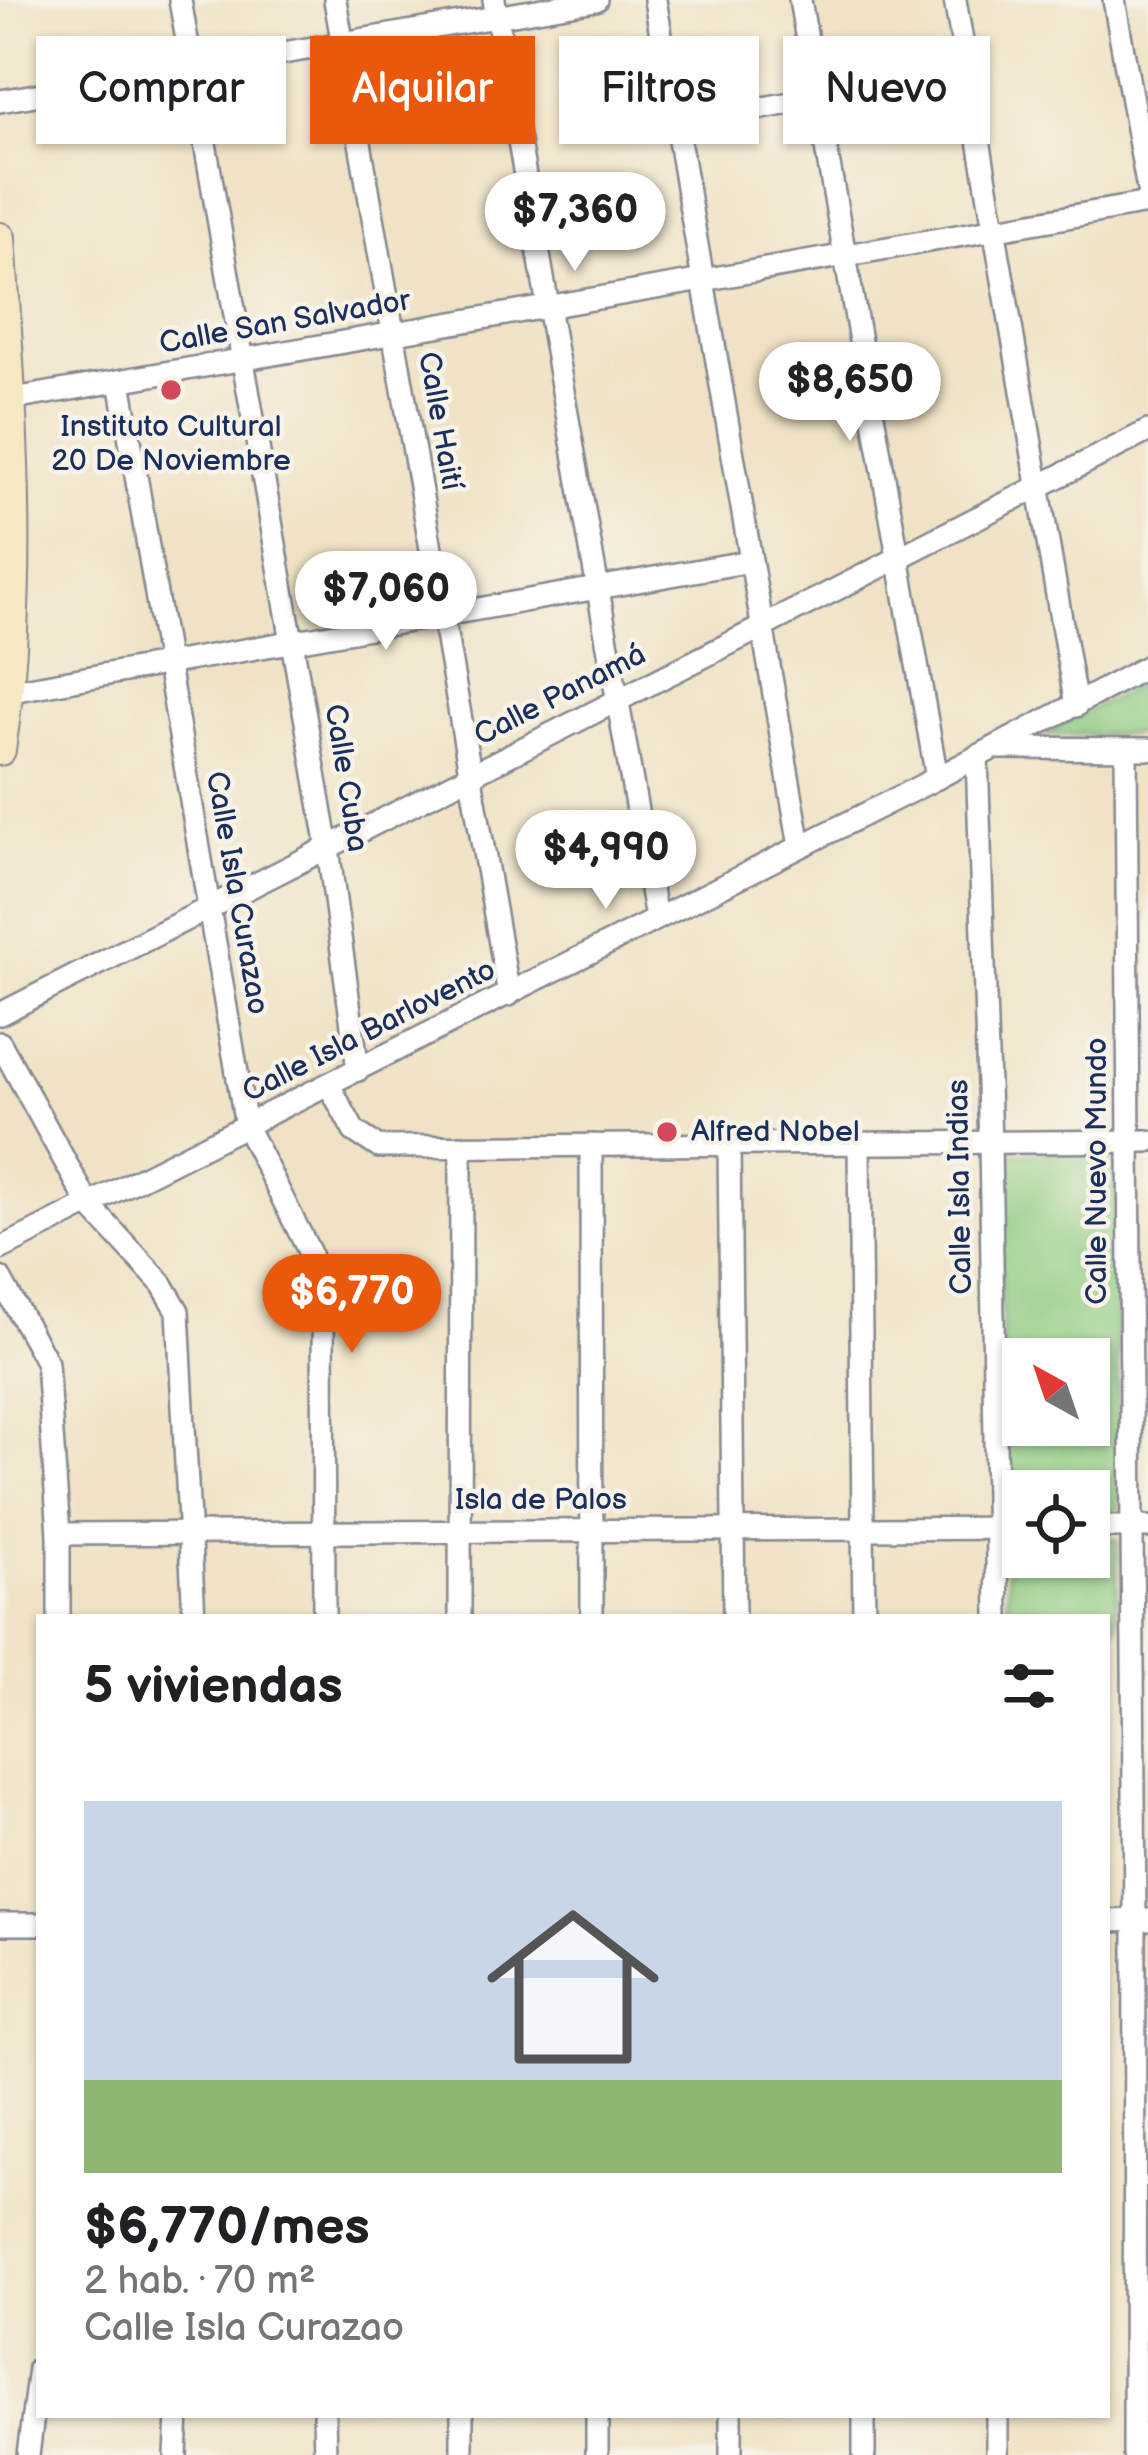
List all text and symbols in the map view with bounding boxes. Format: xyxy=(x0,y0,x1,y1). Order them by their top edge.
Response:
chip: Comprar xyxy=(36,36,286,144)
chip: Alquilar xyxy=(310,36,535,144)
chip: Filtros xyxy=(559,36,759,144)
chip: Nuevo xyxy=(783,36,990,144)
pin: $7,360 xyxy=(477,172,673,274)
text: $7,360 xyxy=(512,187,638,234)
street label: Calle San Salvador xyxy=(157,282,414,362)
pin: $8,650 xyxy=(752,342,948,444)
street label: Calle Haití xyxy=(410,349,470,494)
text: $8,650 xyxy=(786,357,914,404)
marker: Instituto Cultural 20 De Noviembre xyxy=(158,377,184,403)
place label: Instituto Cultural 20 De Noviembre xyxy=(51,409,291,479)
pin: $7,060 xyxy=(288,551,484,653)
text: $7,060 xyxy=(322,566,450,613)
street label: Calle Panamá xyxy=(468,636,652,754)
street label: Calle Cuba xyxy=(317,701,375,855)
street label: Calle Isla Curazao xyxy=(198,769,276,1017)
pin: $4,990 xyxy=(508,810,704,912)
text: $4,990 xyxy=(542,825,670,872)
street label: Calle Isla Barlovento xyxy=(237,952,501,1110)
street label: Calle Nuevo Mundo xyxy=(1079,1037,1115,1305)
street label: Calle Isla Indias xyxy=(940,1079,980,1295)
place label: Alfred Nobel xyxy=(691,1114,860,1150)
marker: Alfred Nobel xyxy=(654,1119,680,1145)
pin: $6,770 xyxy=(254,1254,450,1356)
text: $6,770 xyxy=(289,1269,415,1316)
north arrow xyxy=(1002,1338,1110,1446)
map controls xyxy=(1002,1338,1110,1578)
button: locate xyxy=(1002,1470,1110,1578)
street label: Isla de Palos xyxy=(455,1482,627,1518)
icon: filters xyxy=(996,1653,1062,1719)
text: 5 viviendas xyxy=(84,1656,343,1717)
icon: home xyxy=(465,1879,681,2095)
text: $6,770/mes xyxy=(84,2197,370,2258)
text: 2 hab. · 70 m² xyxy=(84,2258,316,2305)
text: Calle Isla Curazao xyxy=(84,2305,404,2352)

